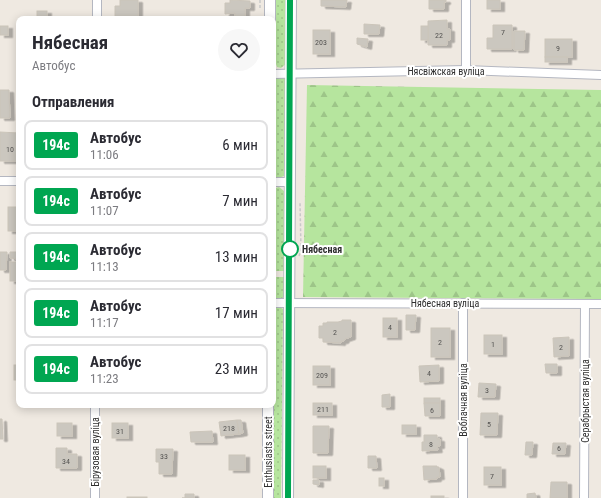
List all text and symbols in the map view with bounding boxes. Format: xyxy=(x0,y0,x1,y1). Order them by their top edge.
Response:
house number: 7 xyxy=(501,28,505,37)
button: heart xyxy=(218,29,260,71)
text: Нябесная xyxy=(32,31,108,54)
house number: 22 xyxy=(435,31,443,40)
house number: 203 xyxy=(315,38,327,47)
house number: 9 xyxy=(556,44,560,53)
text: Автобус xyxy=(32,58,75,73)
street label: Нясвіжская вуліца xyxy=(407,66,485,77)
text: Отправления xyxy=(32,93,114,111)
text: Автобус xyxy=(90,129,141,147)
text: 6 мин xyxy=(222,136,258,154)
text: 194с xyxy=(42,137,70,153)
house number: 10 xyxy=(6,145,14,154)
text: 11:06 xyxy=(90,147,119,162)
text: Автобус xyxy=(90,185,141,203)
text: 7 мин xyxy=(222,192,258,210)
text: 194с xyxy=(42,193,70,209)
text: 11:07 xyxy=(90,203,119,218)
marker: Нябесная xyxy=(281,240,299,258)
text: Автобус xyxy=(90,241,141,259)
place label: Нябесная xyxy=(302,244,342,255)
text: 13 мин xyxy=(215,248,258,266)
text: 194с xyxy=(42,249,70,265)
text: 11:13 xyxy=(90,259,119,274)
text: Автобус xyxy=(90,297,141,315)
street label: Нябесная вуліца xyxy=(411,298,479,309)
text: 17 мин xyxy=(215,304,258,322)
text: 194с xyxy=(42,305,70,321)
text: 11:17 xyxy=(90,315,119,330)
house number: 4 xyxy=(388,323,392,332)
house number: 2 xyxy=(333,328,337,337)
house number: 2 xyxy=(438,338,442,347)
house number: 1 xyxy=(491,340,495,349)
house number: 2 xyxy=(559,343,563,352)
text: Автобус xyxy=(90,353,141,371)
street label: Серабрыстая вуліца xyxy=(580,359,591,443)
text: 23 мин xyxy=(215,360,258,378)
text: 194с xyxy=(42,361,70,377)
street label: Воблачная вуліца xyxy=(458,363,469,437)
house number: 4 xyxy=(427,369,431,378)
text: 11:23 xyxy=(90,371,119,386)
house number: 209 xyxy=(316,371,328,380)
house number: 3 xyxy=(485,386,489,395)
house number: 211 xyxy=(317,405,329,414)
house number: 6 xyxy=(430,406,434,415)
street label: Enthusiasts street xyxy=(263,416,274,488)
street label: Бірузовая вуліца xyxy=(90,417,101,487)
house number: 5 xyxy=(487,420,491,429)
house number: 218 xyxy=(223,424,235,433)
house number: 31 xyxy=(116,427,124,436)
house number: 8 xyxy=(429,440,433,449)
house number: 6 xyxy=(557,444,561,453)
house number: 33 xyxy=(160,452,168,461)
house number: 34 xyxy=(62,457,70,466)
house number: 7 xyxy=(490,472,494,481)

